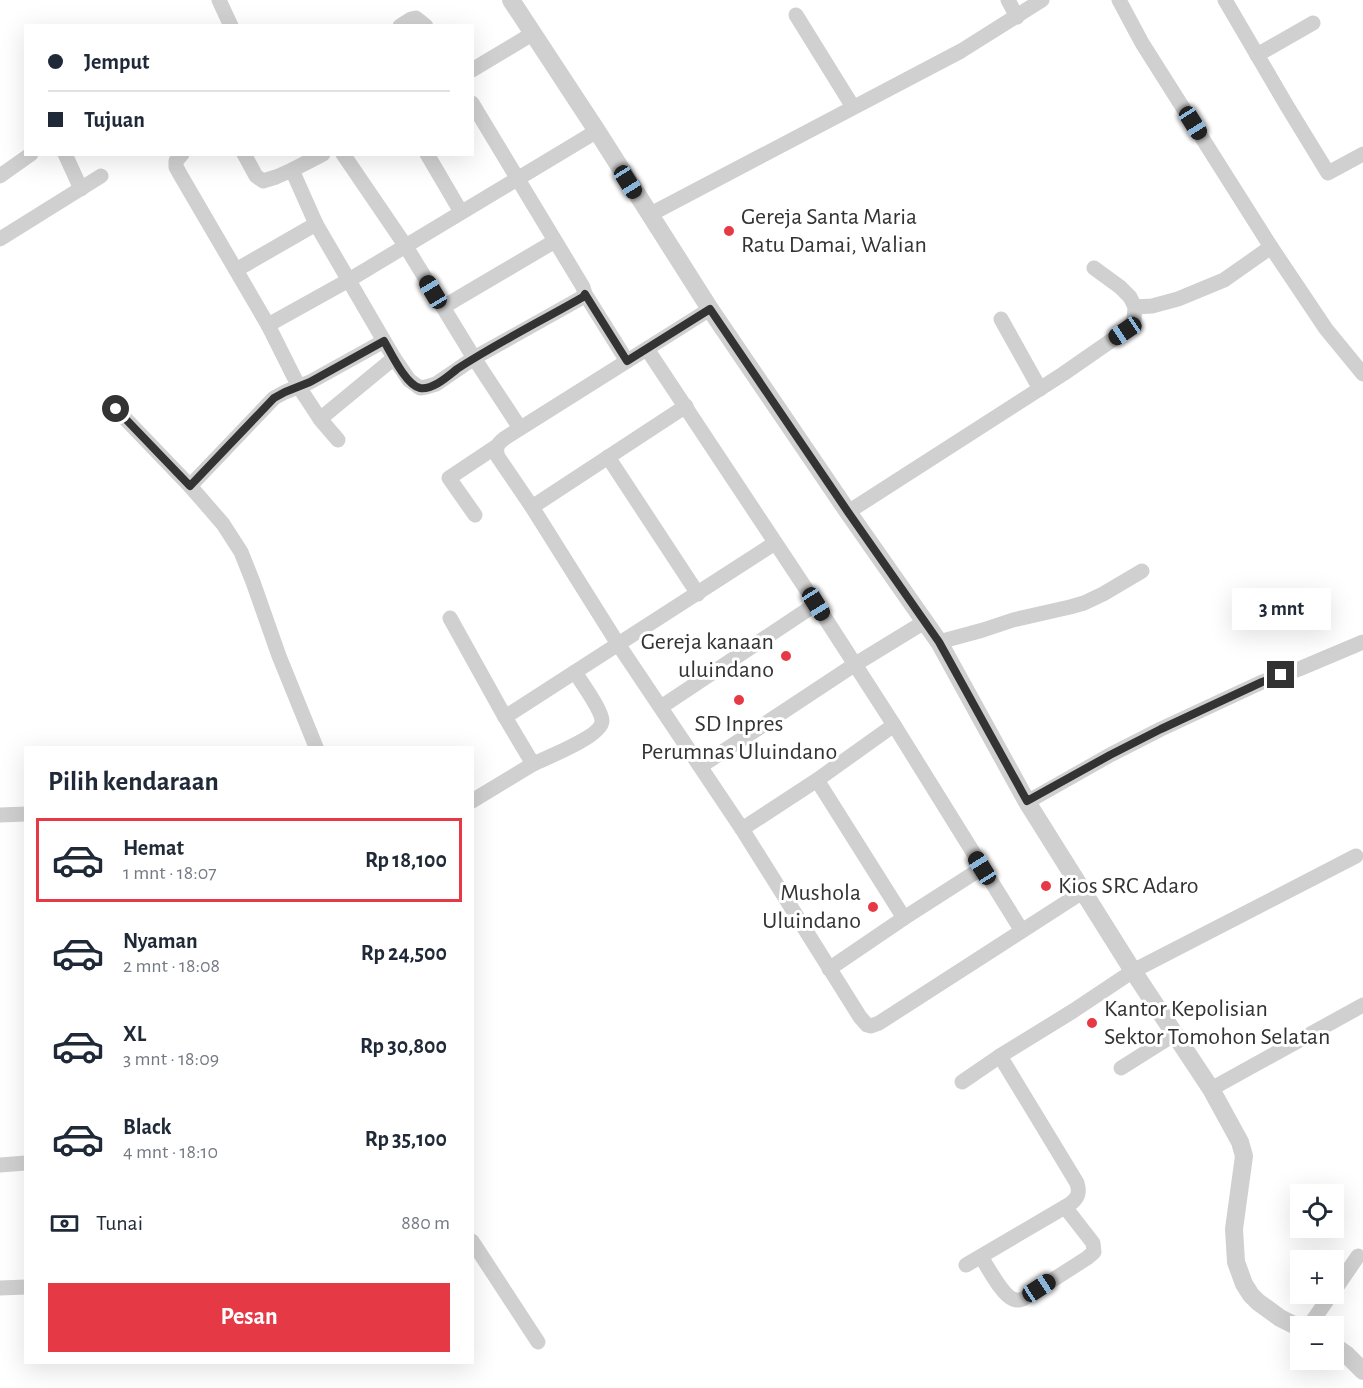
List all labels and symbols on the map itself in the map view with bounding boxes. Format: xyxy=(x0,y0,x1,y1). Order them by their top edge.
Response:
car xyxy=(1176,103,1210,143)
car xyxy=(611,162,645,202)
place label: Gereja Santa Maria Ratu Damai, Walian xyxy=(741,205,927,257)
marker: Gereja Santa Maria Ratu Damai, Walian xyxy=(722,224,736,238)
car xyxy=(416,272,450,312)
car xyxy=(1105,313,1145,349)
route start xyxy=(102,395,129,422)
car xyxy=(799,584,833,624)
callout: 3 mnt xyxy=(1232,588,1330,630)
place label: Gereja kanaan uluindano xyxy=(641,630,774,682)
marker: Gereja kanaan uluindano xyxy=(779,649,793,663)
route end xyxy=(1267,661,1294,688)
marker: SD Inpres Perumnas Uluindano xyxy=(732,693,746,707)
place label: SD Inpres Perumnas Uluindano xyxy=(641,712,837,764)
car xyxy=(965,848,999,888)
place label: Kios SRC Adaro xyxy=(1058,874,1199,898)
marker: Kios SRC Adaro xyxy=(1039,879,1053,893)
place label: Mushola Uluindano xyxy=(762,881,861,933)
marker: Mushola Uluindano xyxy=(866,900,880,914)
place label: Kantor Kepolisian Sektor Tomohon Selatan xyxy=(1104,997,1330,1049)
marker: Kantor Kepolisian Sektor Tomohon Selatan xyxy=(1085,1016,1099,1030)
car xyxy=(1019,1271,1059,1305)

